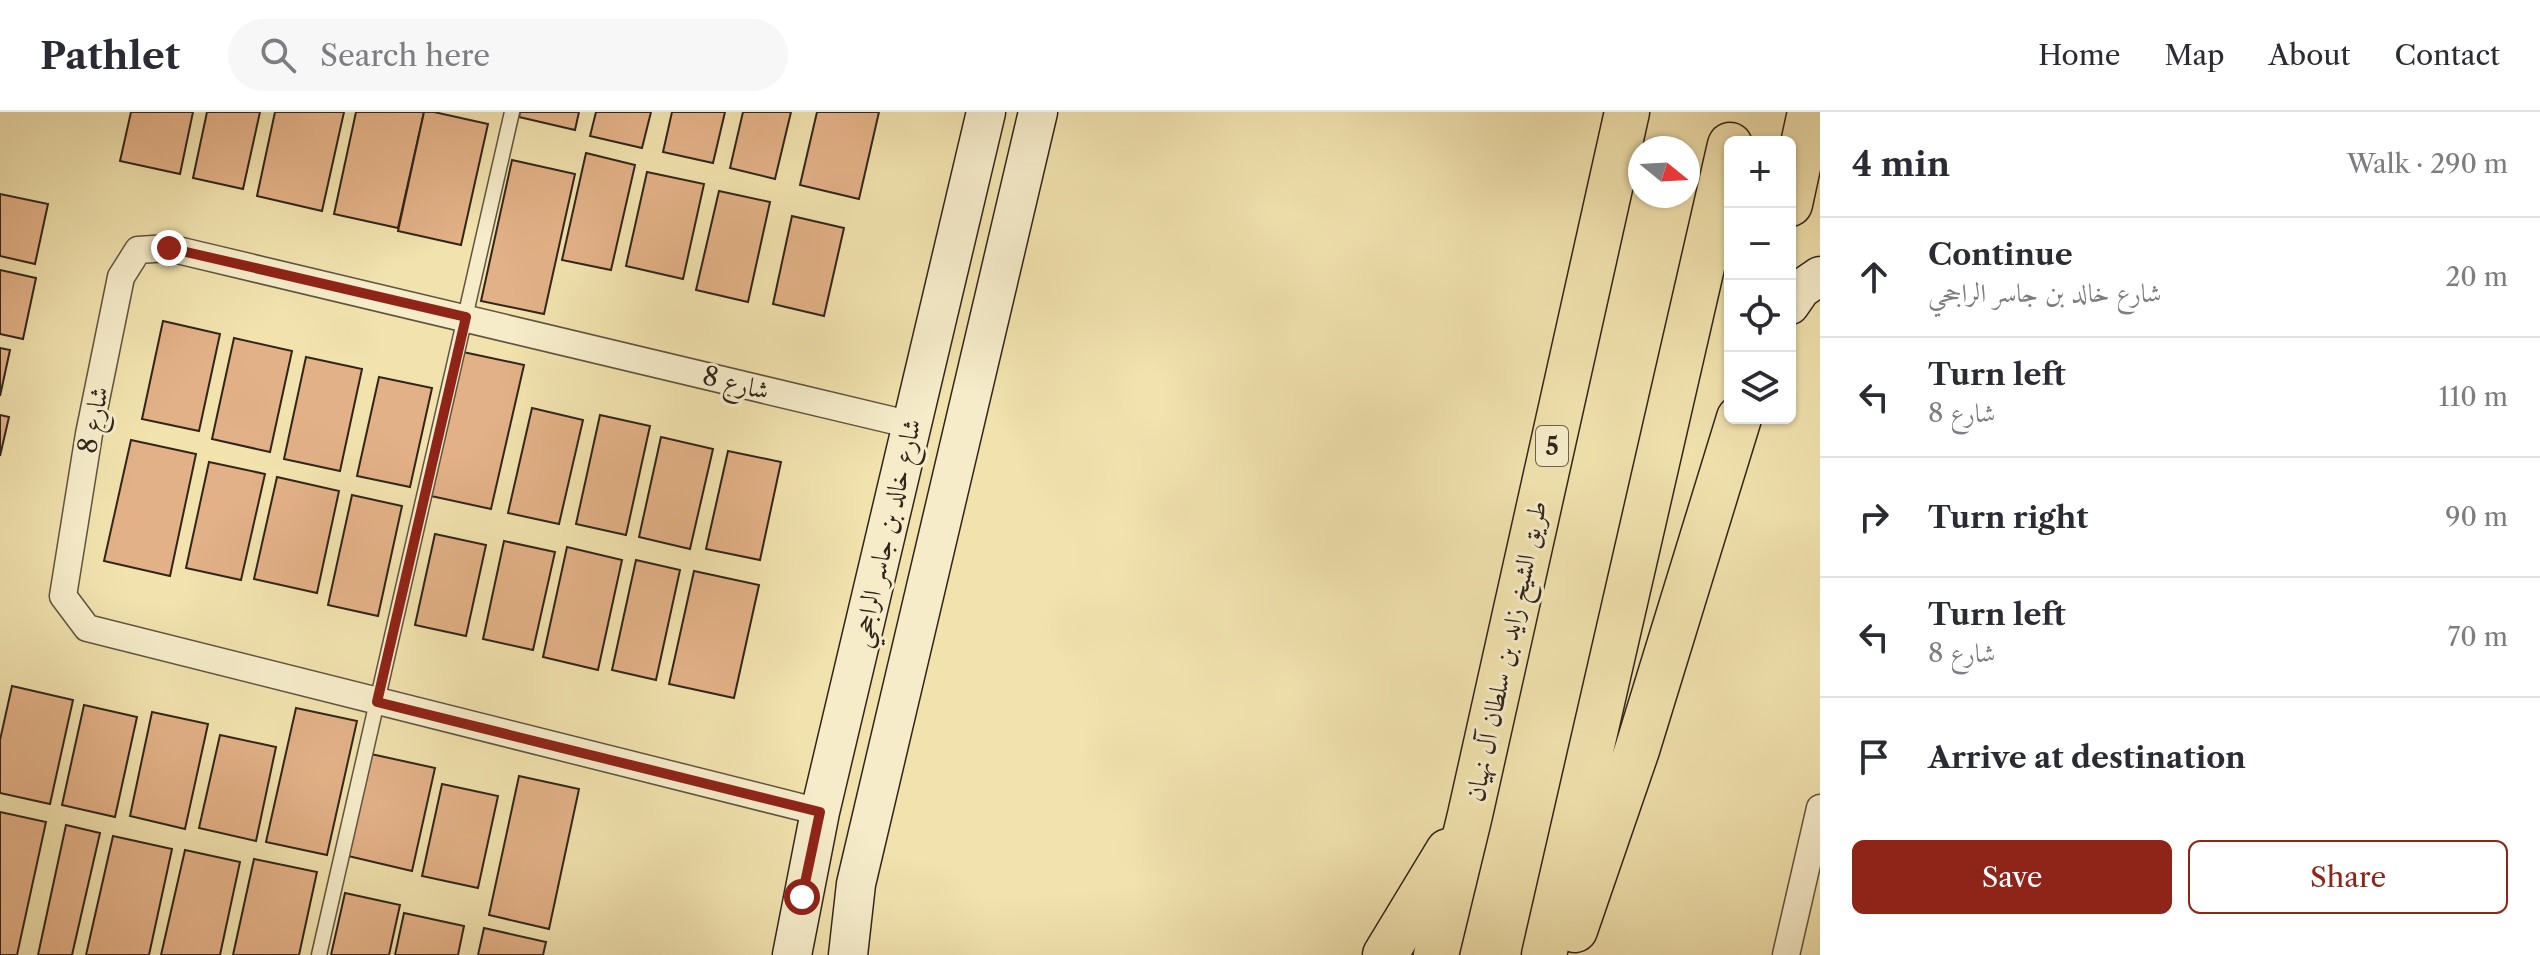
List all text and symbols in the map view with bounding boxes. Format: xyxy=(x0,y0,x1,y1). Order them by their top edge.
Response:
search box xyxy=(228,19,788,91)
text: Pathlet xyxy=(40,32,180,79)
icon: search xyxy=(256,33,300,77)
text: Search here xyxy=(320,37,490,74)
text: Home xyxy=(2038,38,2120,72)
text: Map xyxy=(2164,38,2224,72)
text: About xyxy=(2268,38,2350,72)
text: Contact xyxy=(2394,38,2500,72)
north arrow xyxy=(1628,136,1700,208)
map controls xyxy=(1724,136,1796,424)
button: + xyxy=(1724,136,1796,208)
text: 4 min xyxy=(1852,143,1950,185)
text: Walk · 290 m xyxy=(2347,148,2508,180)
button: − xyxy=(1724,208,1796,280)
route end xyxy=(151,230,187,266)
text: Continue xyxy=(1928,236,2073,273)
icon: ahead xyxy=(1852,255,1896,299)
text: 20 m xyxy=(2445,261,2508,293)
text: شارع خالد بن جاسر الراجحي xyxy=(1928,277,2161,309)
button: locate xyxy=(1724,280,1796,352)
button: layers xyxy=(1724,352,1796,424)
text: Turn left xyxy=(1928,356,2065,393)
street label: شارع 8 xyxy=(698,359,773,413)
icon: left xyxy=(1852,375,1896,419)
text: 110 m xyxy=(2439,381,2508,413)
street label: شارع 8 xyxy=(71,384,121,457)
text: شارع 8 xyxy=(1928,397,1995,429)
street label: شارع خالد بن جاسر الراجحي xyxy=(844,416,937,652)
road number: 5 xyxy=(1536,426,1568,466)
icon: right xyxy=(1852,495,1896,539)
street label: طريق الشيخ زايد بن سلطان آل نهيان xyxy=(1458,498,1561,806)
text: Turn right xyxy=(1928,499,2088,536)
text: 90 m xyxy=(2445,501,2508,533)
text: Turn left xyxy=(1928,596,2065,633)
icon: left xyxy=(1852,615,1896,659)
text: 70 m xyxy=(2448,621,2508,653)
text: شارع 8 xyxy=(1928,637,1995,669)
icon: arrive xyxy=(1852,735,1896,779)
text: Arrive at destination xyxy=(1928,739,2246,776)
button: Save xyxy=(1852,840,2172,914)
button: Share xyxy=(2188,840,2508,914)
route start xyxy=(784,879,820,915)

